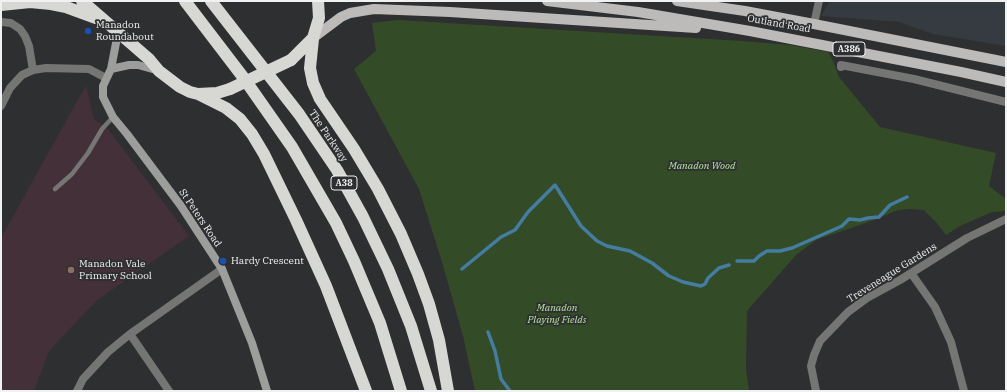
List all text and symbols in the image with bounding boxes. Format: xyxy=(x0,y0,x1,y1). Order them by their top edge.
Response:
street label: Outland Road xyxy=(746,13,812,35)
place label: Manadon Roundabout xyxy=(96,19,154,42)
marker: Manadon Roundabout xyxy=(83,26,93,36)
road number: A386 xyxy=(833,42,865,56)
street label: The Parkway xyxy=(306,108,350,164)
park label: Manadon Wood xyxy=(669,160,735,172)
road number: A38 xyxy=(331,176,357,190)
street label: St Peters Road xyxy=(176,187,224,249)
street label: Treveneague Gardens xyxy=(845,241,939,305)
place label: Hardy Crescent xyxy=(231,255,304,267)
marker: Hardy Crescent xyxy=(218,256,228,266)
place label: Manadon Vale Primary School xyxy=(79,258,152,282)
marker: Manadon Vale Primary School xyxy=(66,265,76,275)
park label: Manadon Playing Fields xyxy=(528,302,586,326)

